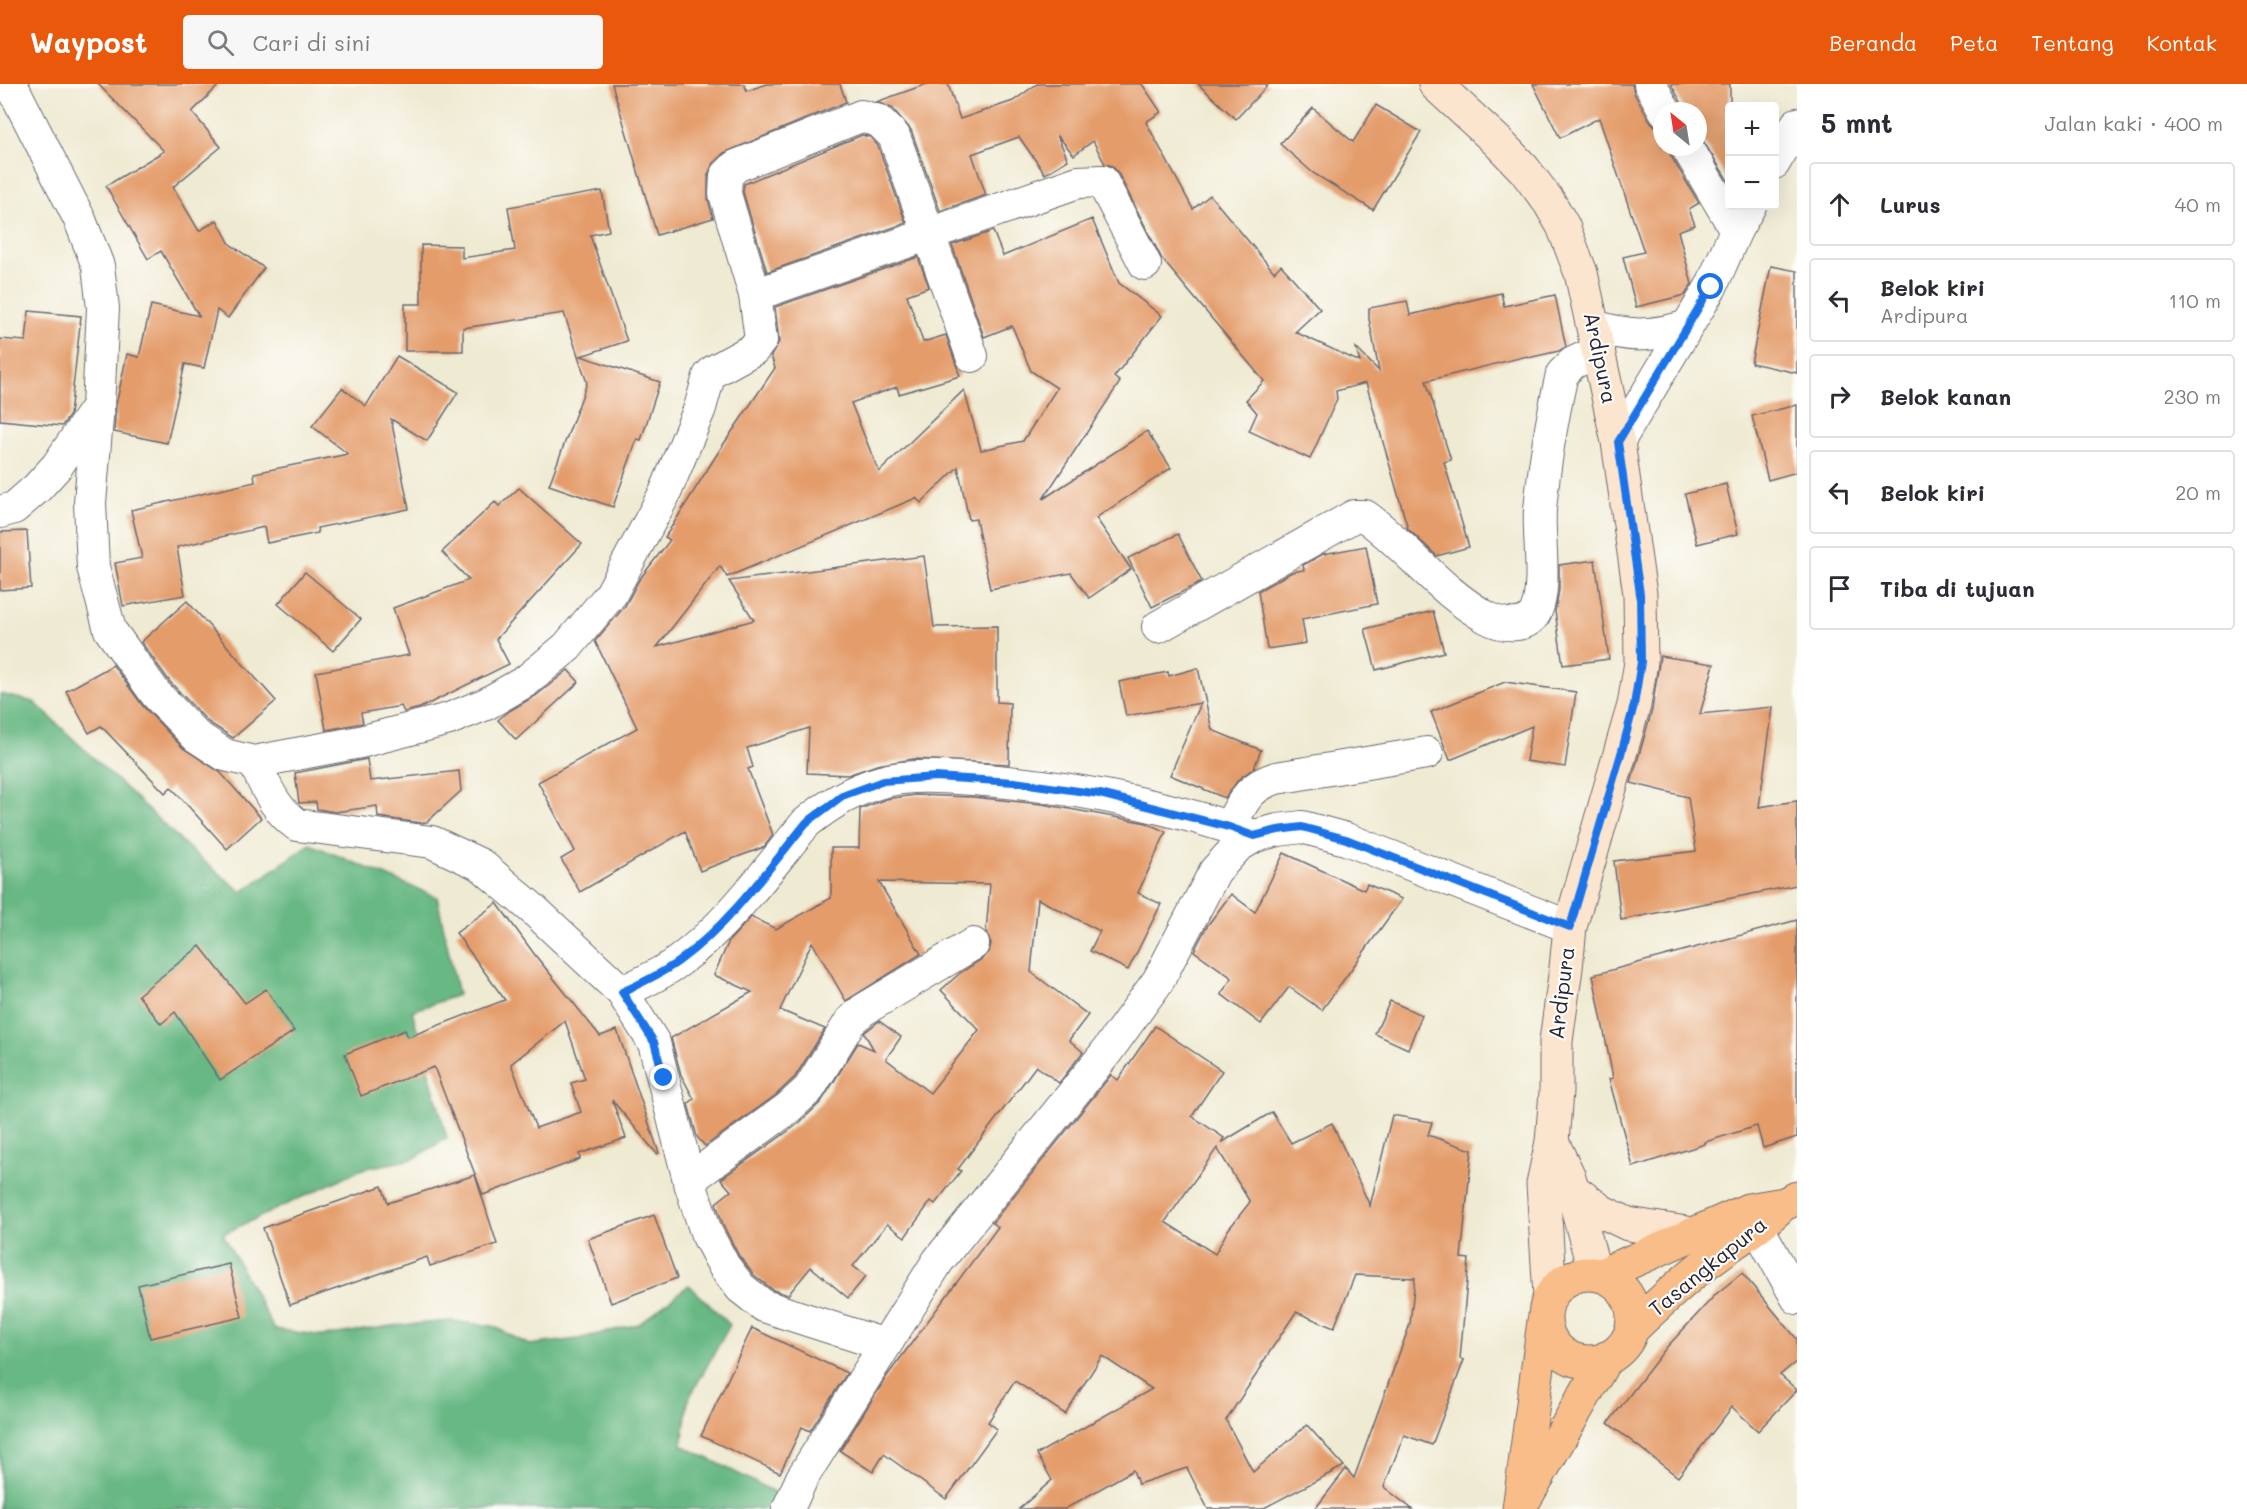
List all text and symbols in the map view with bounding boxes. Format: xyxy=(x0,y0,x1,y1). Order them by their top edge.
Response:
search box xyxy=(183,15,603,69)
text: Waypost xyxy=(30,24,147,60)
icon: search xyxy=(204,26,237,59)
text: Cari di sini xyxy=(252,28,371,57)
text: Beranda xyxy=(1829,29,1917,56)
text: Peta xyxy=(1950,29,1998,56)
text: Tentang xyxy=(2031,29,2114,56)
text: Kontak xyxy=(2147,29,2217,56)
north arrow xyxy=(1653,102,1707,156)
map controls xyxy=(1725,102,1779,210)
button: + xyxy=(1725,102,1779,156)
text: 5 mnt xyxy=(1821,106,1893,140)
text: Jalan kaki · 400 m xyxy=(2045,110,2223,136)
button: − xyxy=(1725,156,1779,210)
icon: ahead xyxy=(1823,188,1856,221)
text: Lurus xyxy=(1880,190,1941,219)
text: 40 m xyxy=(2175,191,2221,217)
route start xyxy=(1697,273,1723,299)
text: Belok kiri xyxy=(1880,273,1985,302)
icon: left xyxy=(1823,284,1856,317)
text: 110 m xyxy=(2168,287,2221,313)
text: Ardipura xyxy=(1880,302,1968,328)
street label: Ardipura xyxy=(1579,309,1624,406)
icon: right xyxy=(1823,380,1856,413)
text: Belok kanan xyxy=(1880,382,2011,411)
text: 230 m xyxy=(2163,383,2221,409)
icon: left xyxy=(1823,476,1856,509)
text: Belok kiri xyxy=(1880,478,1985,507)
text: 20 m xyxy=(2175,479,2221,505)
icon: arrive xyxy=(1823,572,1856,605)
text: Tiba di tujuan xyxy=(1880,574,2035,603)
street label: Ardipura xyxy=(1541,945,1580,1041)
route end xyxy=(650,1064,676,1090)
street label: Tasangkapura xyxy=(1643,1210,1772,1322)

